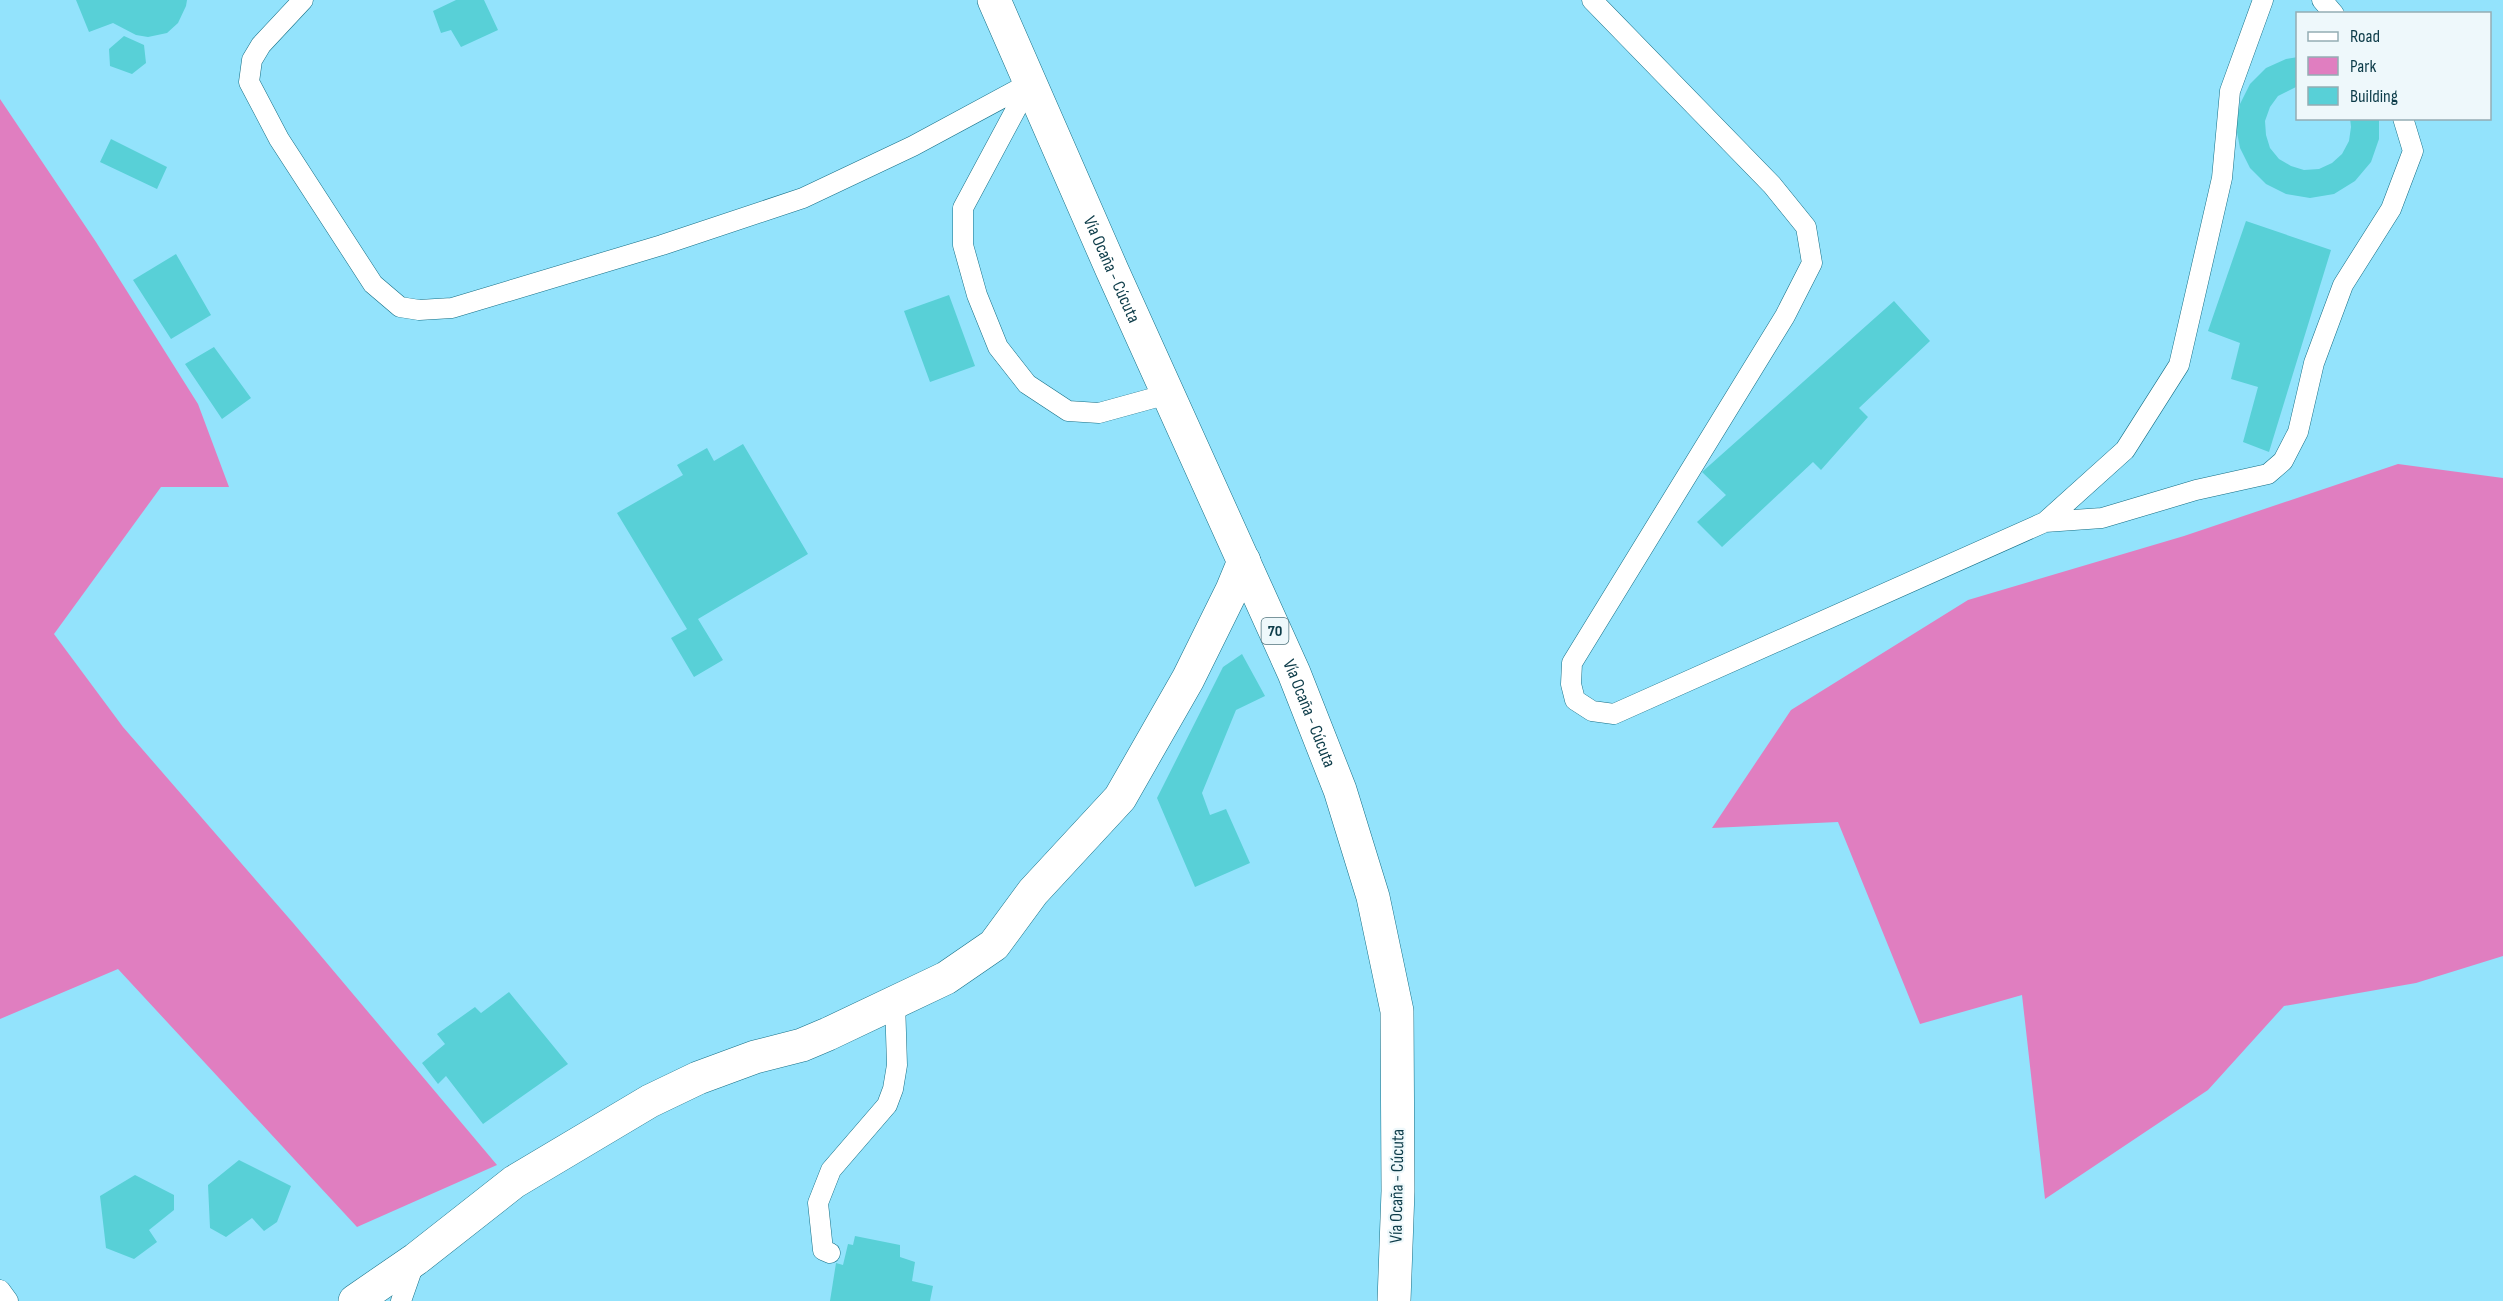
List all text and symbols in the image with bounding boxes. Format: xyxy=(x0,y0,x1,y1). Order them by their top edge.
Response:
legend xyxy=(2296,12,2491,120)
text: Road xyxy=(2350,26,2380,47)
text: Park xyxy=(2350,56,2376,77)
text: Building xyxy=(2350,86,2398,107)
street label: Vía Ocaña - Cúcuta xyxy=(1079,213,1145,326)
road number: 70 xyxy=(1262,618,1288,644)
street label: Vía Ocaña - Cúcuta xyxy=(1279,656,1341,770)
street label: Vía Ocaña - Cúcuta xyxy=(1386,1129,1408,1243)

